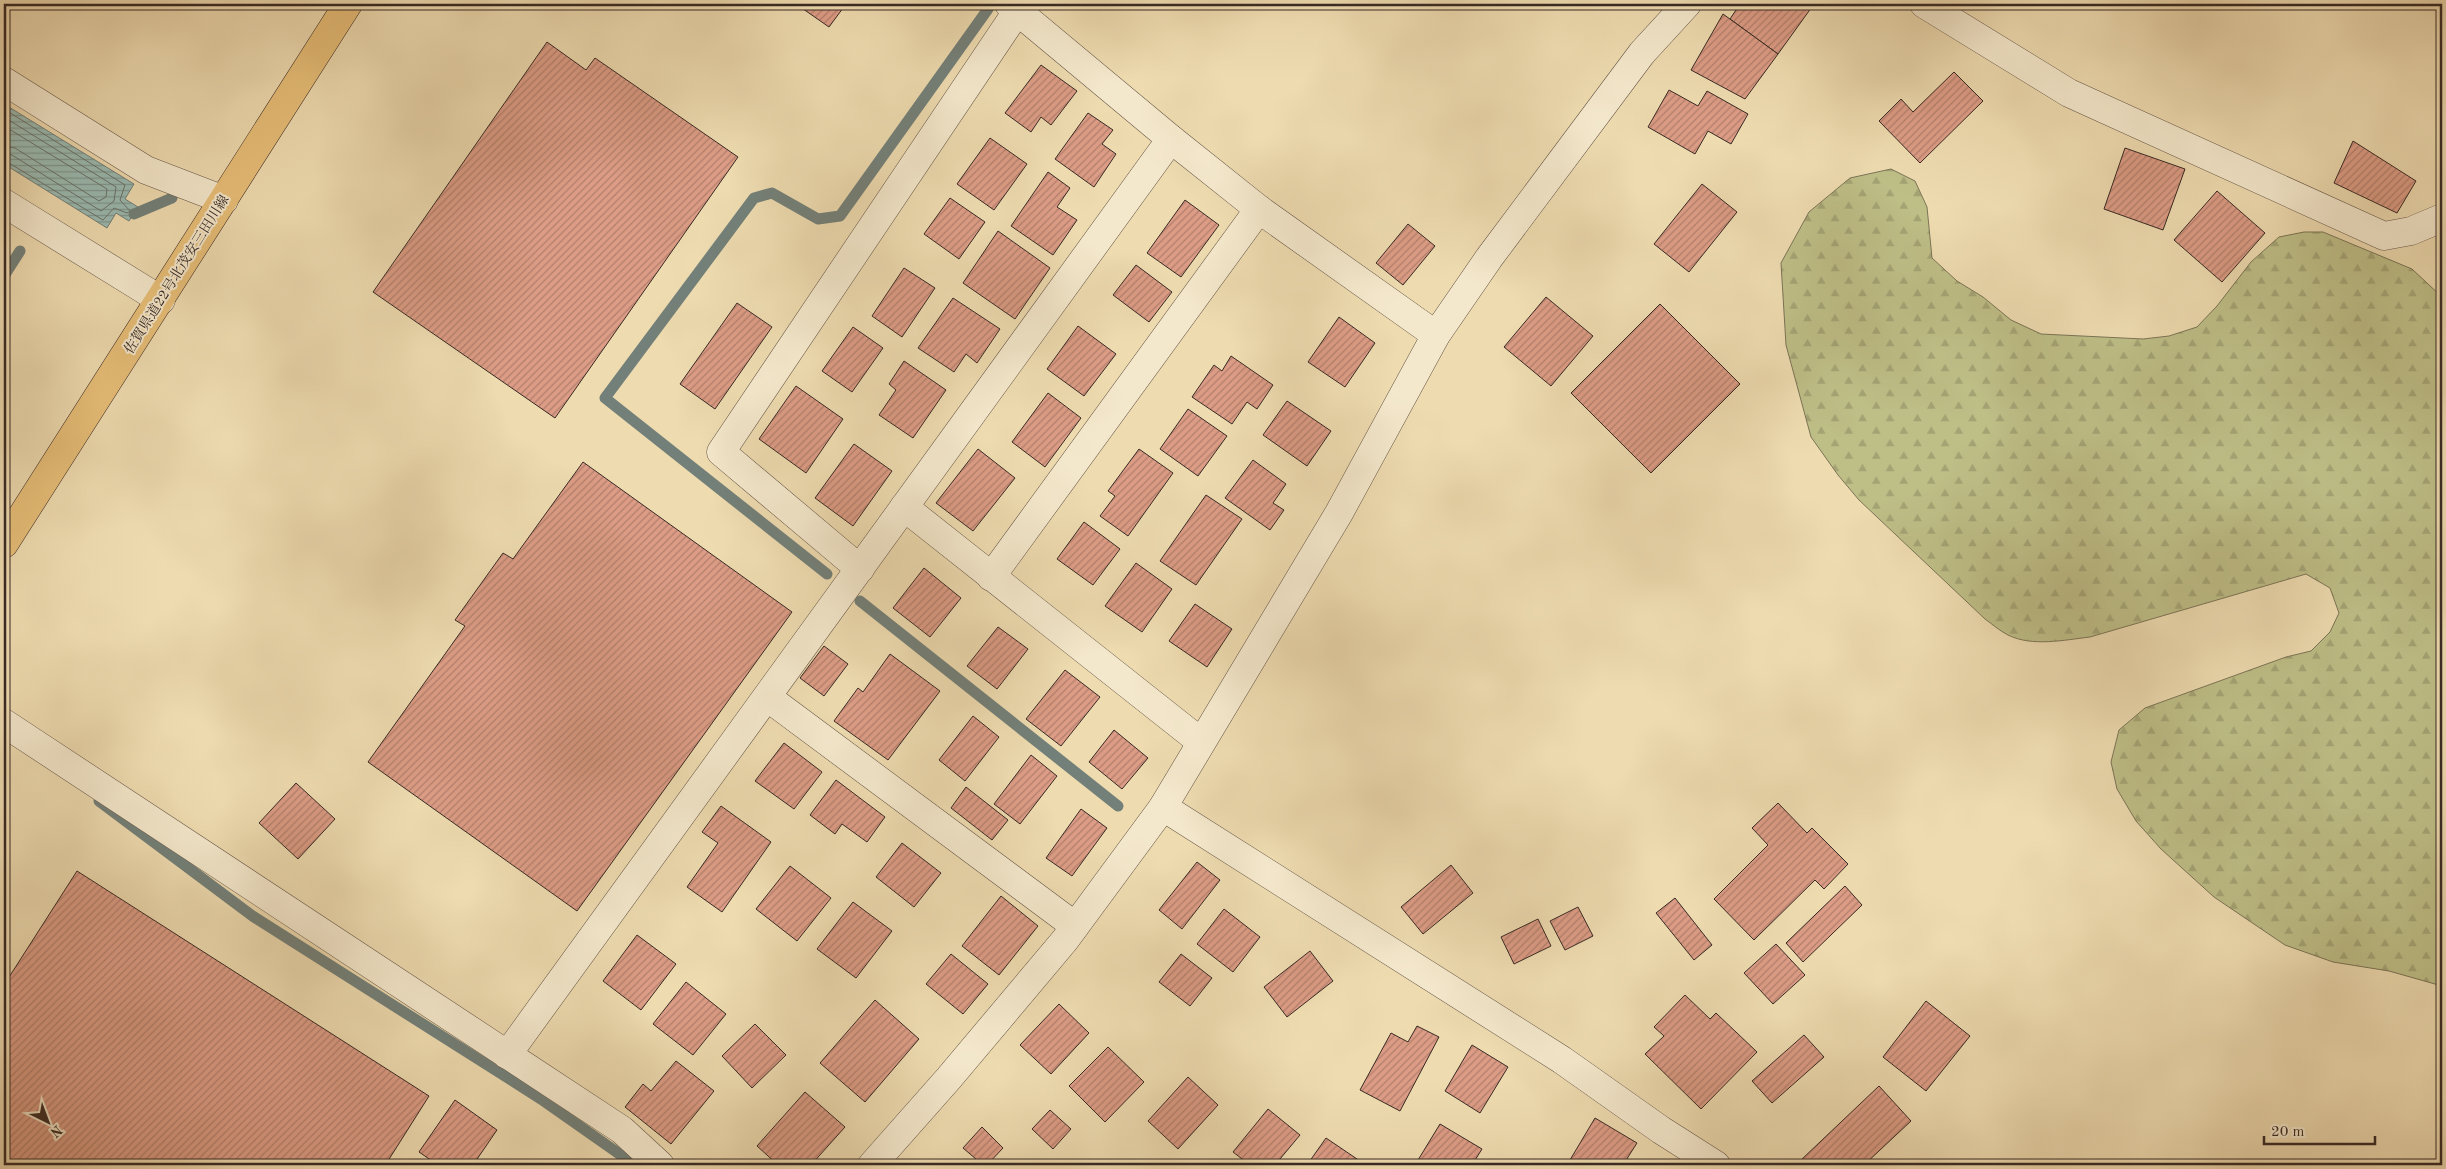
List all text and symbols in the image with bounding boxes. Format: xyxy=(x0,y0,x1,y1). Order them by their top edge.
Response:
street label: 佐賀県道22号北茂安三田川線 xyxy=(121,192,232,356)
north arrow xyxy=(22,1096,72,1146)
scale bar xyxy=(2264,1114,2375,1146)
text: N xyxy=(47,1122,65,1140)
text: 20 m xyxy=(2271,1125,2305,1140)

